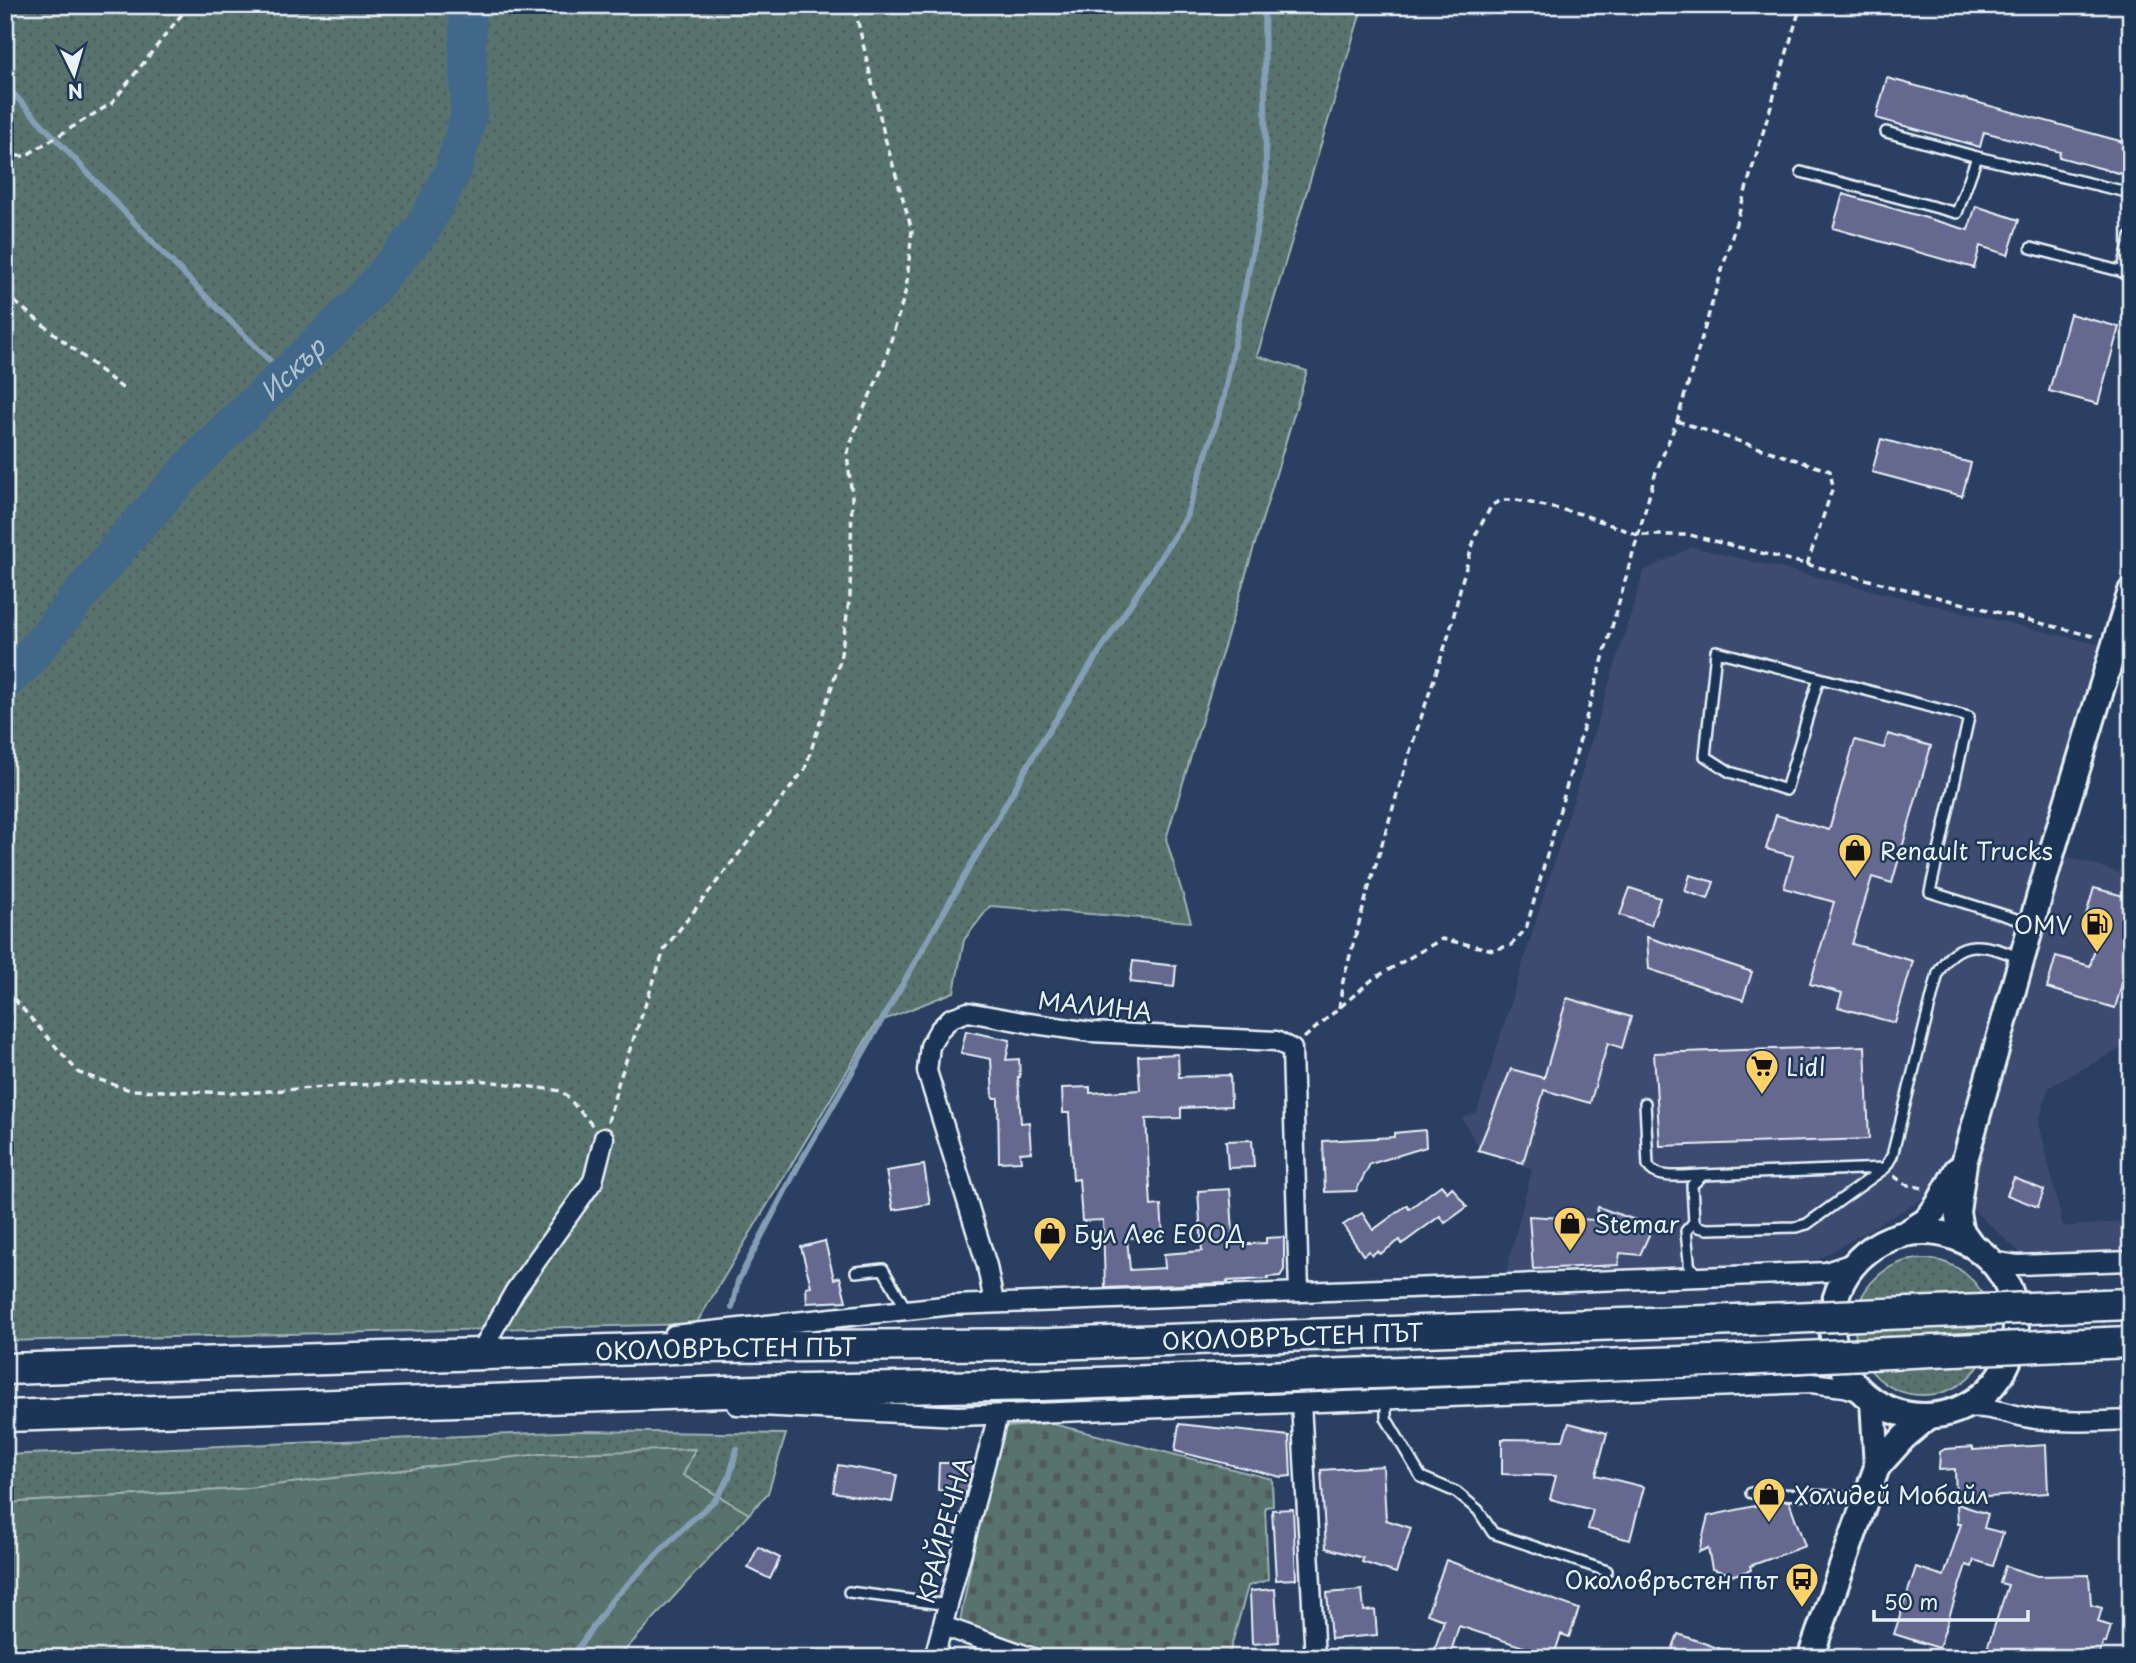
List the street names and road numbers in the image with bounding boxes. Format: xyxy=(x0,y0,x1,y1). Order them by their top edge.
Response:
street label: МАЛИНА xyxy=(1036,981,1154,1029)
street label: ОКОЛОВРЪСТЕН ПЪТ xyxy=(1161,1313,1425,1358)
street label: ОКОЛОВРЪСТЕН ПЪТ xyxy=(594,1328,857,1368)
street label: КРАЙРЕЧНА xyxy=(906,1453,980,1607)

